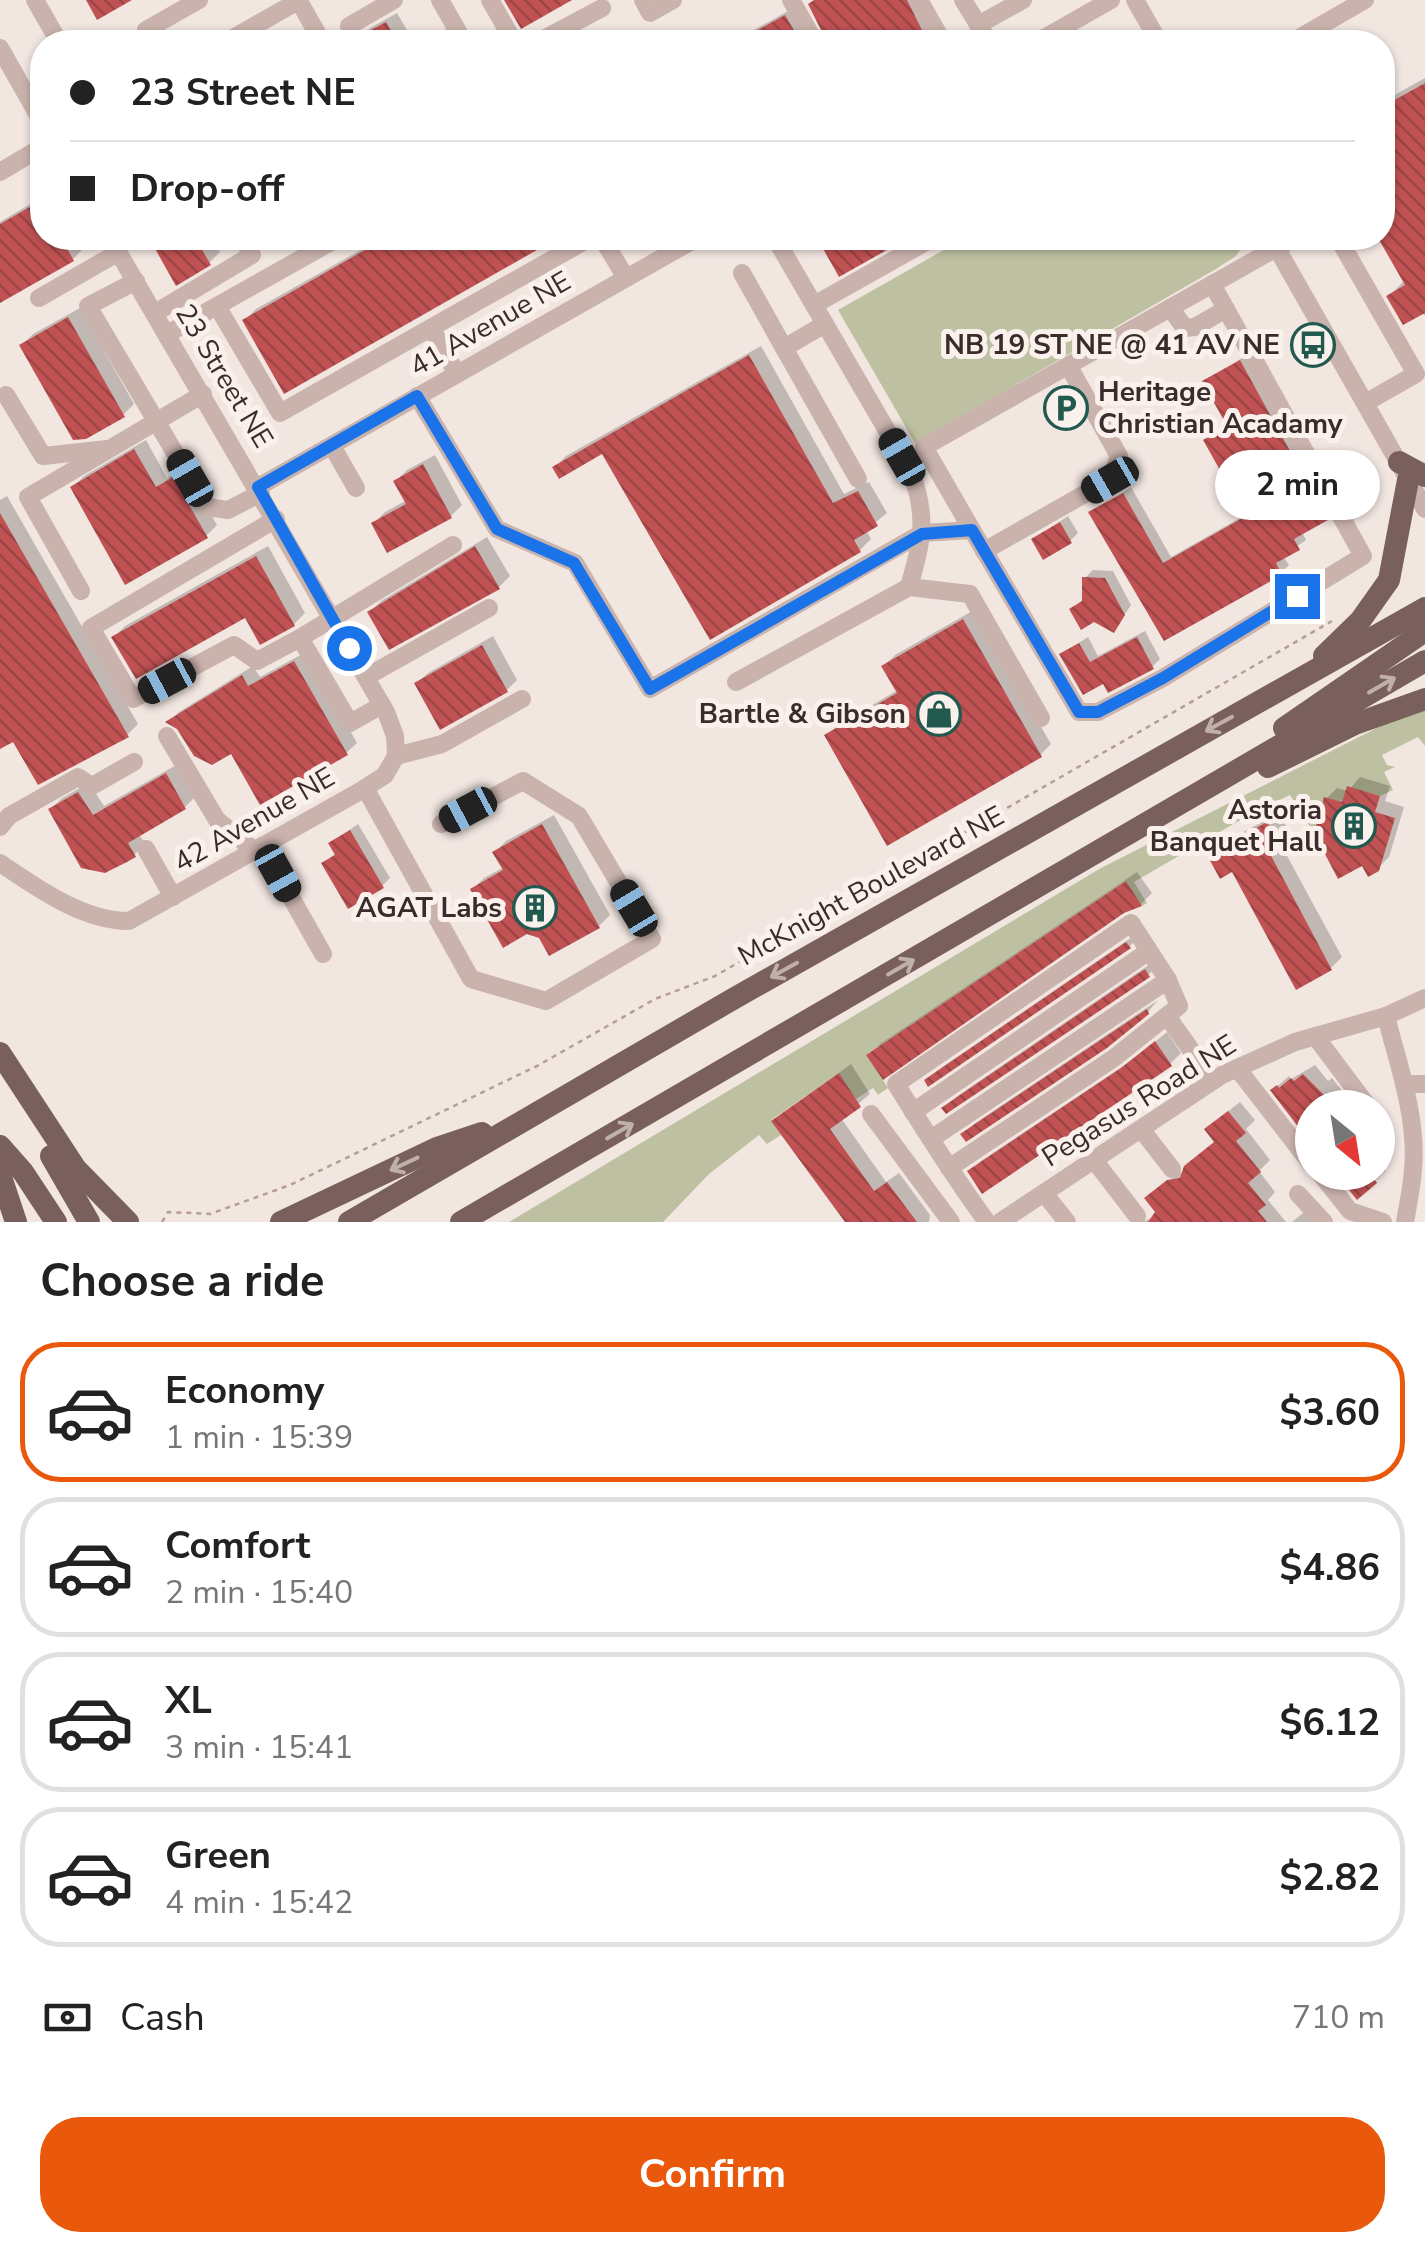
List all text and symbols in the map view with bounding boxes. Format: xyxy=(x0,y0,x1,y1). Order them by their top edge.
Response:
text: 23 Street NE xyxy=(130,67,356,118)
text: Drop-off xyxy=(130,163,284,214)
street label: 41 Avenue NE xyxy=(402,262,578,386)
street label: 23 Street NE xyxy=(166,297,282,455)
bus stop icon: NB 19 ST NE @ 41 AV NE xyxy=(1290,322,1336,368)
place label: NB 19 ST NE @ 41 AV NE xyxy=(944,326,1280,364)
place label: Heritage Christian Acadamy xyxy=(1098,373,1343,443)
parking icon: Heritage Christian Acadamy xyxy=(1043,385,1089,431)
car xyxy=(874,424,930,490)
car xyxy=(162,445,218,511)
callout: 2 min xyxy=(1214,451,1380,521)
car xyxy=(1077,452,1143,508)
text: 2 min xyxy=(1256,463,1339,506)
route end xyxy=(1275,574,1320,619)
route start xyxy=(327,626,372,671)
car xyxy=(133,654,201,708)
one-way arrow xyxy=(1367,675,1396,695)
shop icon: Bartle & Gibson xyxy=(916,691,962,737)
place label: Bartle & Gibson xyxy=(699,695,906,733)
one-way arrow xyxy=(1205,715,1234,735)
street label: 42 Avenue NE xyxy=(166,758,342,882)
car xyxy=(434,783,502,837)
place label: Astoria Banquet Hall xyxy=(1150,791,1322,861)
street label: McKnight Boulevard NE xyxy=(731,797,1011,975)
building icon: Astoria Banquet Hall xyxy=(1331,803,1377,849)
car xyxy=(250,839,306,907)
car xyxy=(606,875,662,941)
building icon: AGAT Labs xyxy=(512,885,558,931)
place label: AGAT Labs xyxy=(356,889,502,927)
one-way arrow xyxy=(886,957,914,977)
one-way arrow xyxy=(770,960,799,980)
street label: Pegasus Road NE xyxy=(1035,1026,1243,1176)
north arrow xyxy=(1295,1090,1395,1190)
map controls xyxy=(1295,1090,1395,1190)
one-way arrow xyxy=(605,1121,634,1141)
one-way arrow xyxy=(389,1156,419,1175)
text: Choose a ride xyxy=(40,1251,325,1312)
text: Economy xyxy=(165,1365,324,1416)
icon: car xyxy=(45,1367,135,1457)
text: $3.60 xyxy=(1279,1387,1380,1438)
text: 1 min · 15:39 xyxy=(165,1416,353,1459)
text: Comfort xyxy=(165,1520,310,1571)
icon: car xyxy=(45,1522,135,1612)
text: $4.86 xyxy=(1279,1542,1380,1593)
text: 2 min · 15:40 xyxy=(165,1571,353,1614)
text: XL xyxy=(165,1675,212,1726)
icon: car xyxy=(45,1677,135,1767)
text: $6.12 xyxy=(1279,1697,1380,1748)
text: 3 min · 15:41 xyxy=(165,1726,353,1769)
text: Green xyxy=(165,1830,271,1881)
icon: car xyxy=(45,1832,135,1922)
text: $2.82 xyxy=(1279,1852,1380,1903)
text: 4 min · 15:42 xyxy=(165,1881,353,1924)
icon: cash xyxy=(40,1990,95,2045)
text: Cash xyxy=(120,1992,205,2043)
text: 710 m xyxy=(1292,1996,1385,2039)
button: Confirm xyxy=(40,2117,1385,2232)

